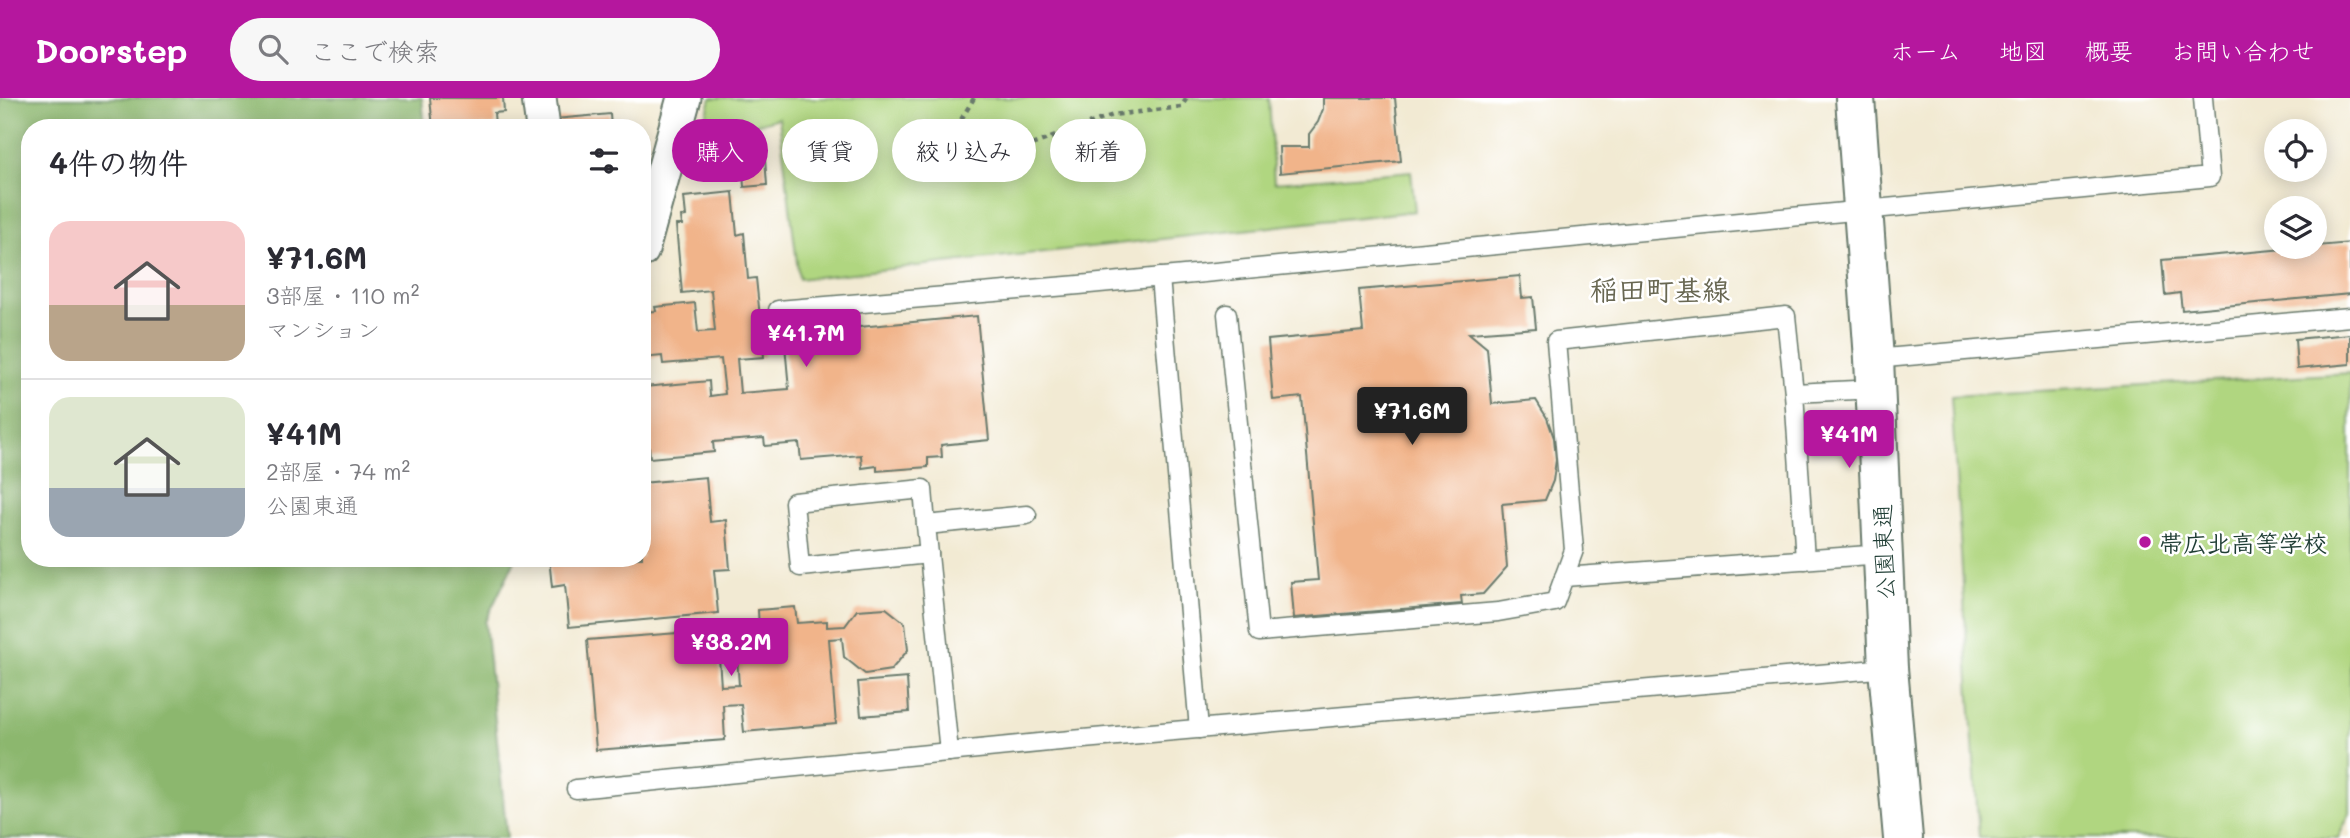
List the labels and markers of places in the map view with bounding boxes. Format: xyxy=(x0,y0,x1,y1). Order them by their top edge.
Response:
pin: ¥41.7M xyxy=(749,310,863,369)
pin: ¥71.6M xyxy=(1355,388,1469,447)
pin: ¥41M xyxy=(1808,410,1890,470)
place label: 帯広北高等学校 xyxy=(2159,527,2327,558)
marker: 帯広北高等学校 xyxy=(2137,534,2153,550)
pin: ¥38.2M xyxy=(674,618,788,678)

